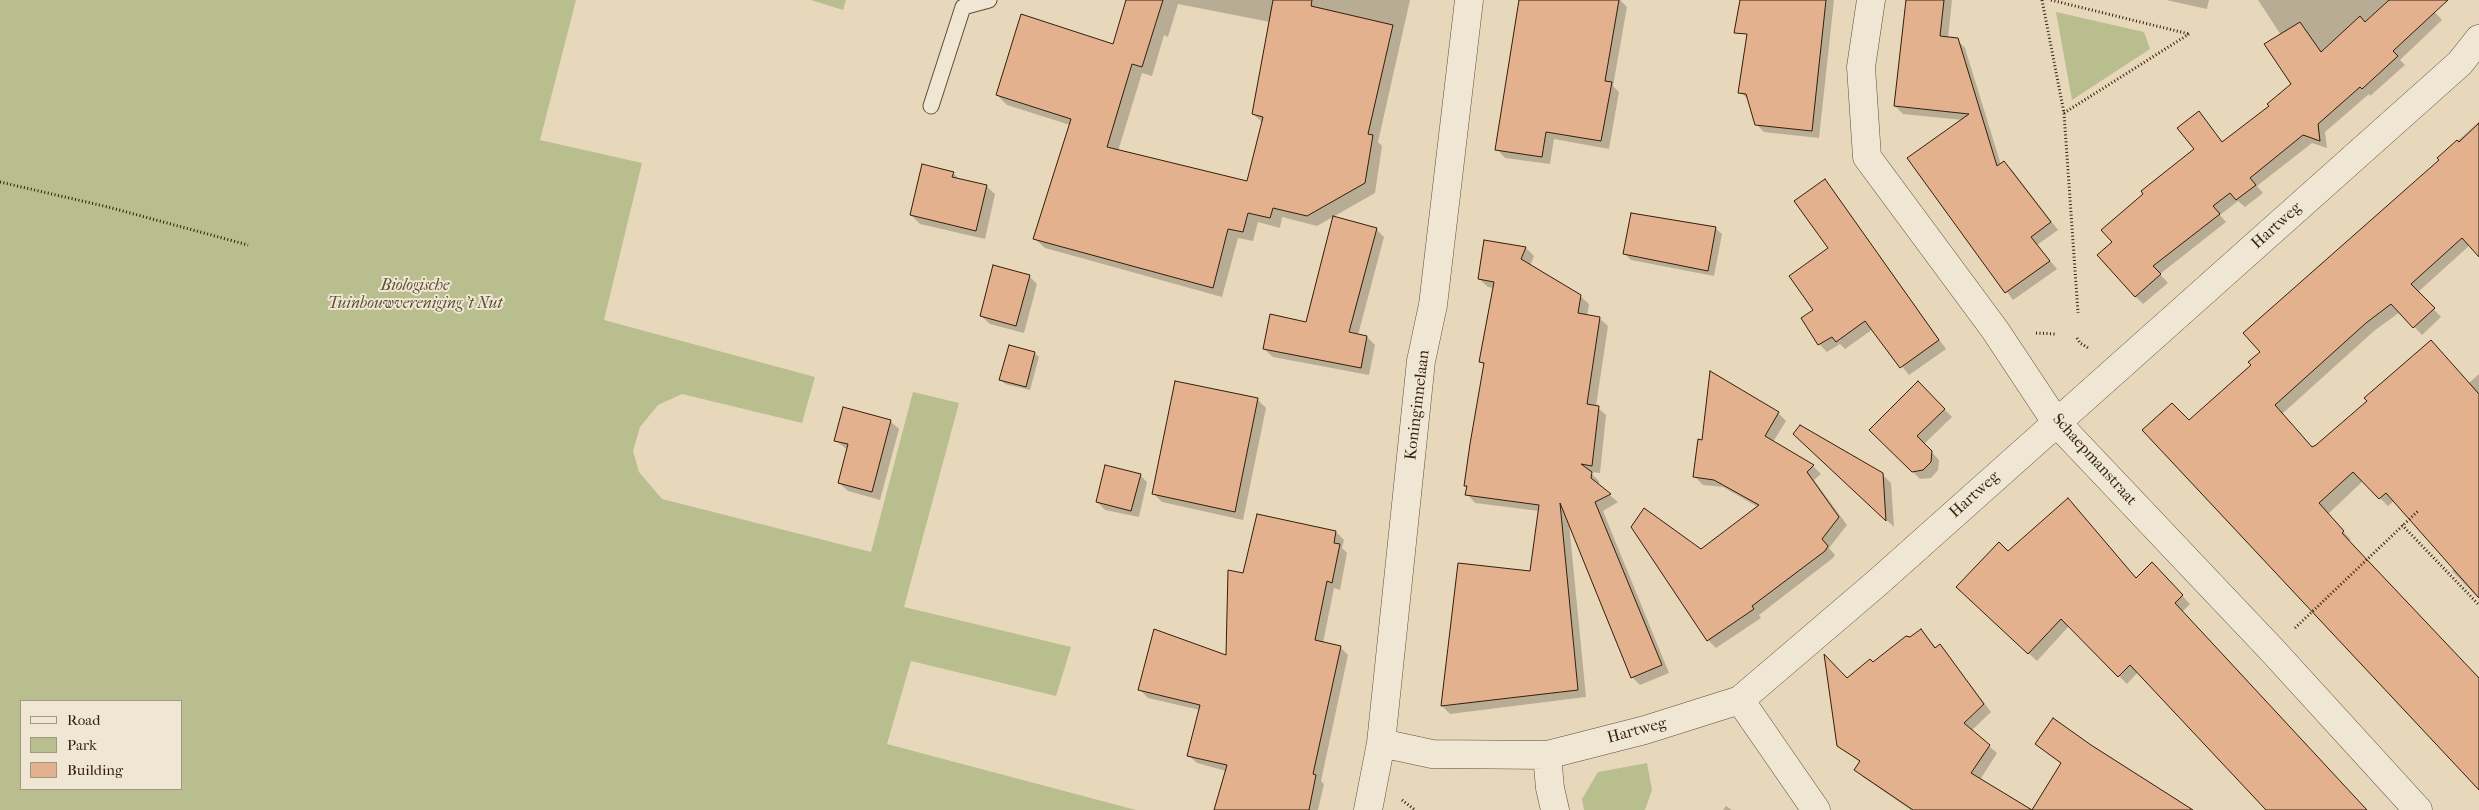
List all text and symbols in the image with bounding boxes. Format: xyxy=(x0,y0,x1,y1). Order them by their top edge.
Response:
street label: Hartweg xyxy=(2248,199,2306,253)
park label: Biologische Tuinbouwvereniging 't Nut xyxy=(328,276,502,314)
street label: Koninginnelaan xyxy=(1402,349,1434,461)
street label: Schaepmanstraat xyxy=(2048,410,2140,510)
street label: Hartweg xyxy=(1946,468,2004,522)
legend xyxy=(20,700,182,790)
text: Road xyxy=(67,711,100,729)
street label: Hartweg xyxy=(1605,714,1669,748)
text: Park xyxy=(67,736,97,754)
text: Building xyxy=(67,761,123,779)

